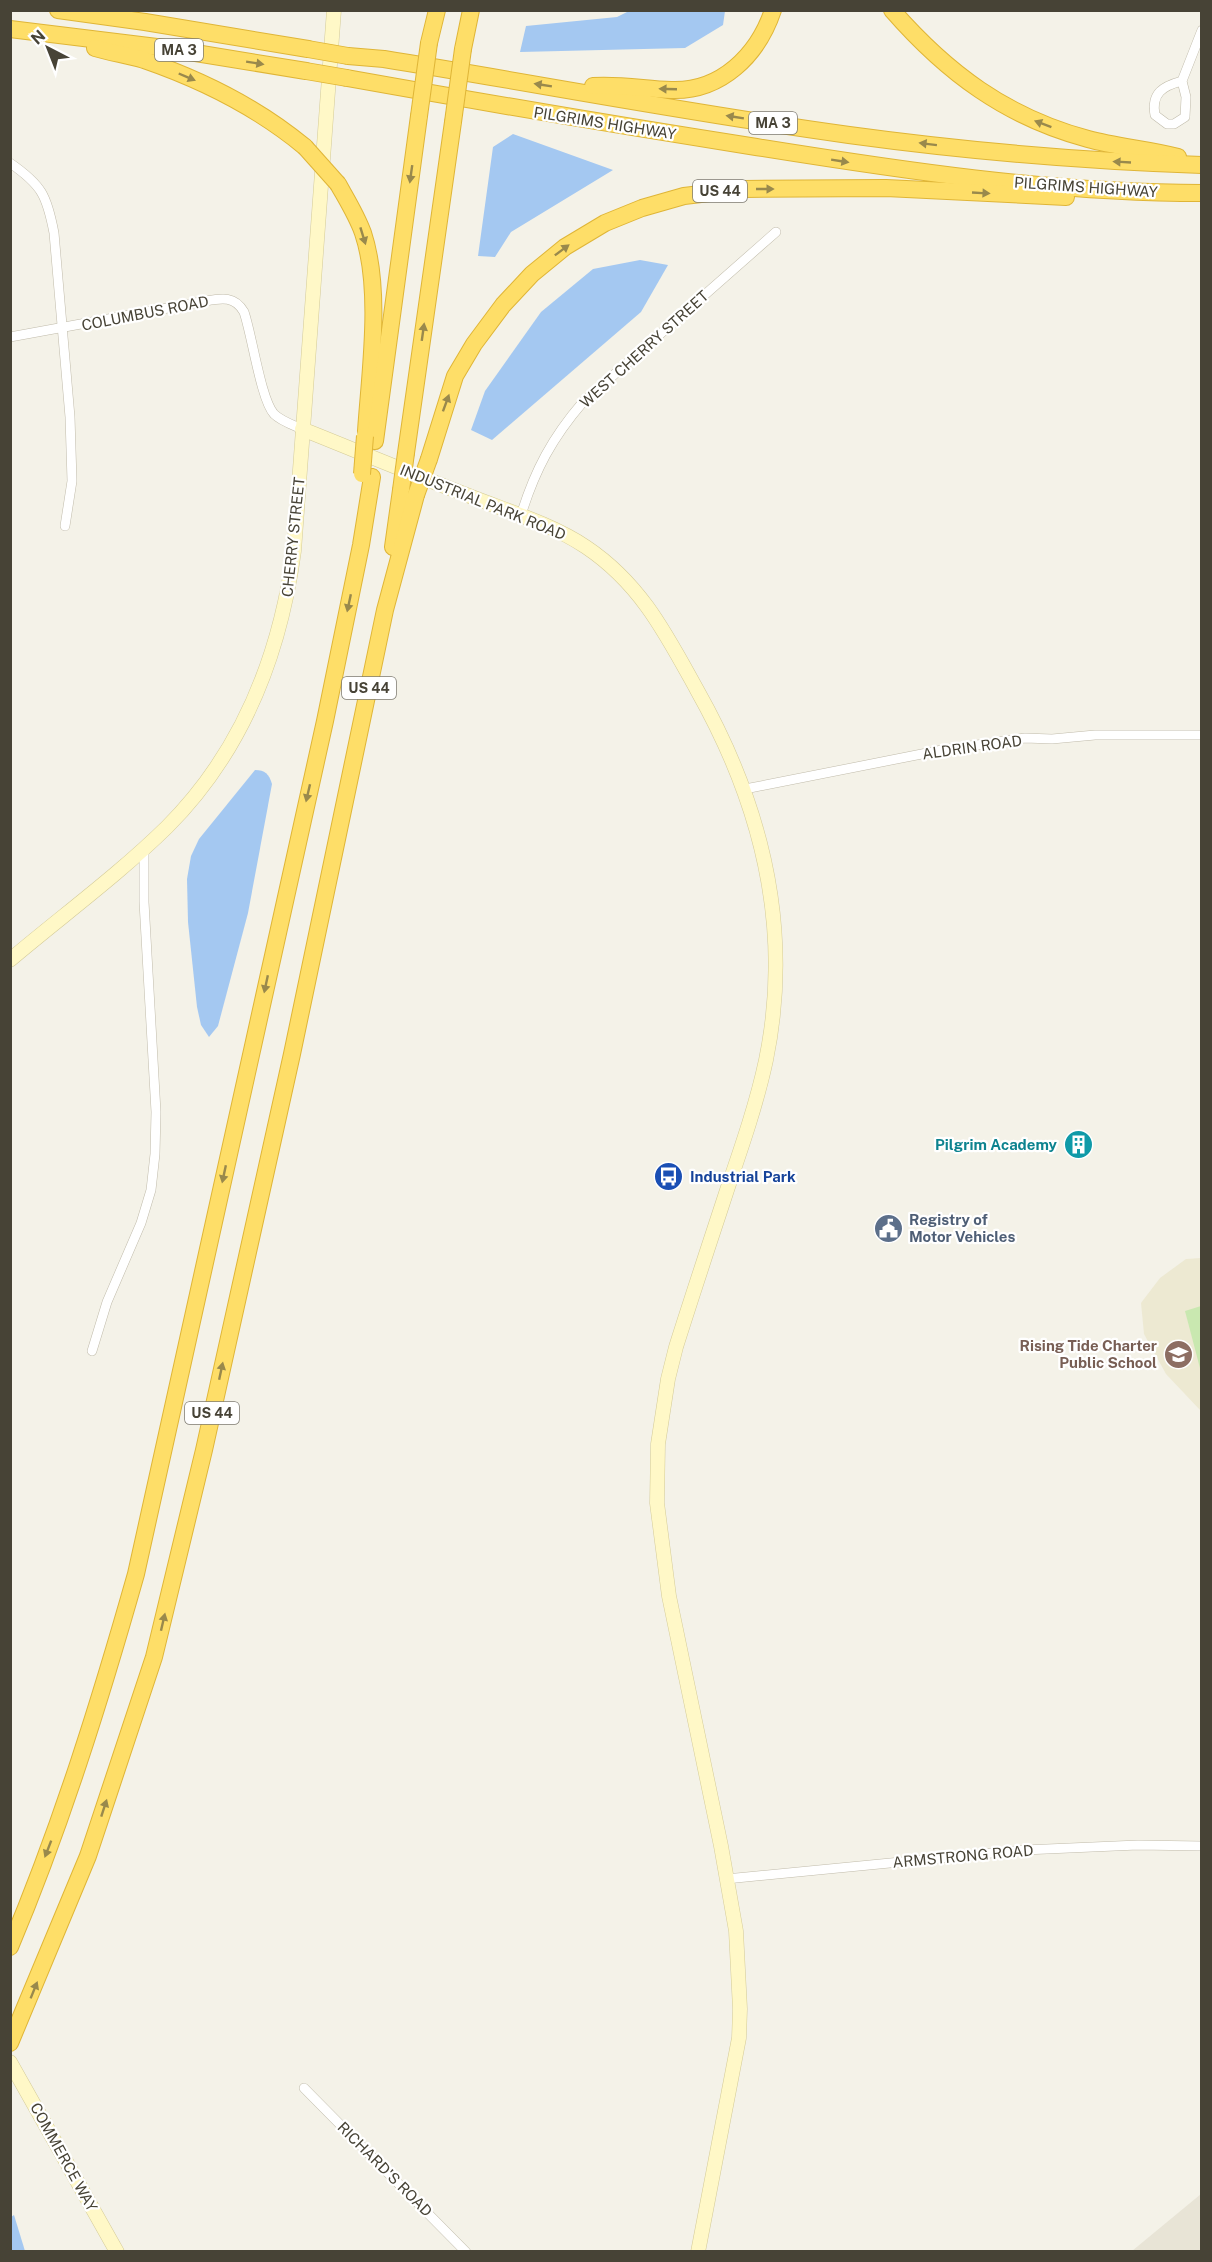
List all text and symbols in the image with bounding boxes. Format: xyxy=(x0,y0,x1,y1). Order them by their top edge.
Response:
north arrow xyxy=(18,18,78,78)
text: N xyxy=(27,26,49,48)
road number: MA 3 xyxy=(155,39,203,61)
one-way arrow xyxy=(246,58,265,67)
one-way arrow xyxy=(178,73,196,82)
one-way arrow xyxy=(533,80,552,89)
one-way arrow xyxy=(659,85,678,94)
street label: PILGRIMS HIGHWAY xyxy=(533,103,677,143)
road number: MA 3 xyxy=(749,112,797,134)
one-way arrow xyxy=(725,113,744,122)
one-way arrow xyxy=(1034,119,1052,129)
one-way arrow xyxy=(918,140,937,149)
one-way arrow xyxy=(831,156,850,165)
one-way arrow xyxy=(1113,157,1132,166)
one-way arrow xyxy=(406,164,415,183)
street label: PILGRIMS HIGHWAY xyxy=(1014,173,1158,201)
road number: US 44 xyxy=(693,180,747,202)
one-way arrow xyxy=(755,184,774,194)
one-way arrow xyxy=(971,189,990,198)
one-way arrow xyxy=(359,227,368,245)
one-way arrow xyxy=(554,244,570,257)
street label: WEST CHERRY STREET xyxy=(576,287,712,411)
street label: COLUMBUS ROAD xyxy=(80,292,210,334)
one-way arrow xyxy=(419,323,428,342)
one-way arrow xyxy=(441,394,451,412)
street label: INDUSTRIAL PARK ROAD xyxy=(398,461,568,543)
street label: CHERRY STREET xyxy=(278,476,308,598)
one-way arrow xyxy=(344,593,353,612)
road number: US 44 xyxy=(342,677,396,699)
street label: ALDRIN ROAD xyxy=(921,732,1023,762)
one-way arrow xyxy=(303,784,313,803)
one-way arrow xyxy=(260,974,270,993)
building icon: Pilgrim Academy xyxy=(1062,1128,1094,1160)
place label: Pilgrim Academy xyxy=(935,1136,1058,1153)
bus stop icon: Industrial Park xyxy=(653,1160,685,1192)
one-way arrow xyxy=(219,1165,228,1184)
place label: Industrial Park xyxy=(690,1168,796,1185)
place label: Registry of Motor Vehicles xyxy=(909,1211,1015,1245)
public building icon: Registry of Motor Vehicles xyxy=(872,1212,904,1244)
place label: Rising Tide Charter Public School xyxy=(1020,1337,1157,1371)
school or university icon: Rising Tide Charter Public School xyxy=(1162,1338,1194,1370)
one-way arrow xyxy=(217,1361,226,1380)
road number: US 44 xyxy=(185,1402,239,1424)
one-way arrow xyxy=(158,1613,168,1631)
one-way arrow xyxy=(100,1799,109,1817)
one-way arrow xyxy=(43,1840,53,1858)
street label: ARMSTRONG ROAD xyxy=(892,1841,1034,1871)
one-way arrow xyxy=(29,1980,39,1998)
street label: COMMERCE WAY xyxy=(27,2100,101,2214)
street label: RICHARD'S ROAD xyxy=(334,2118,436,2220)

